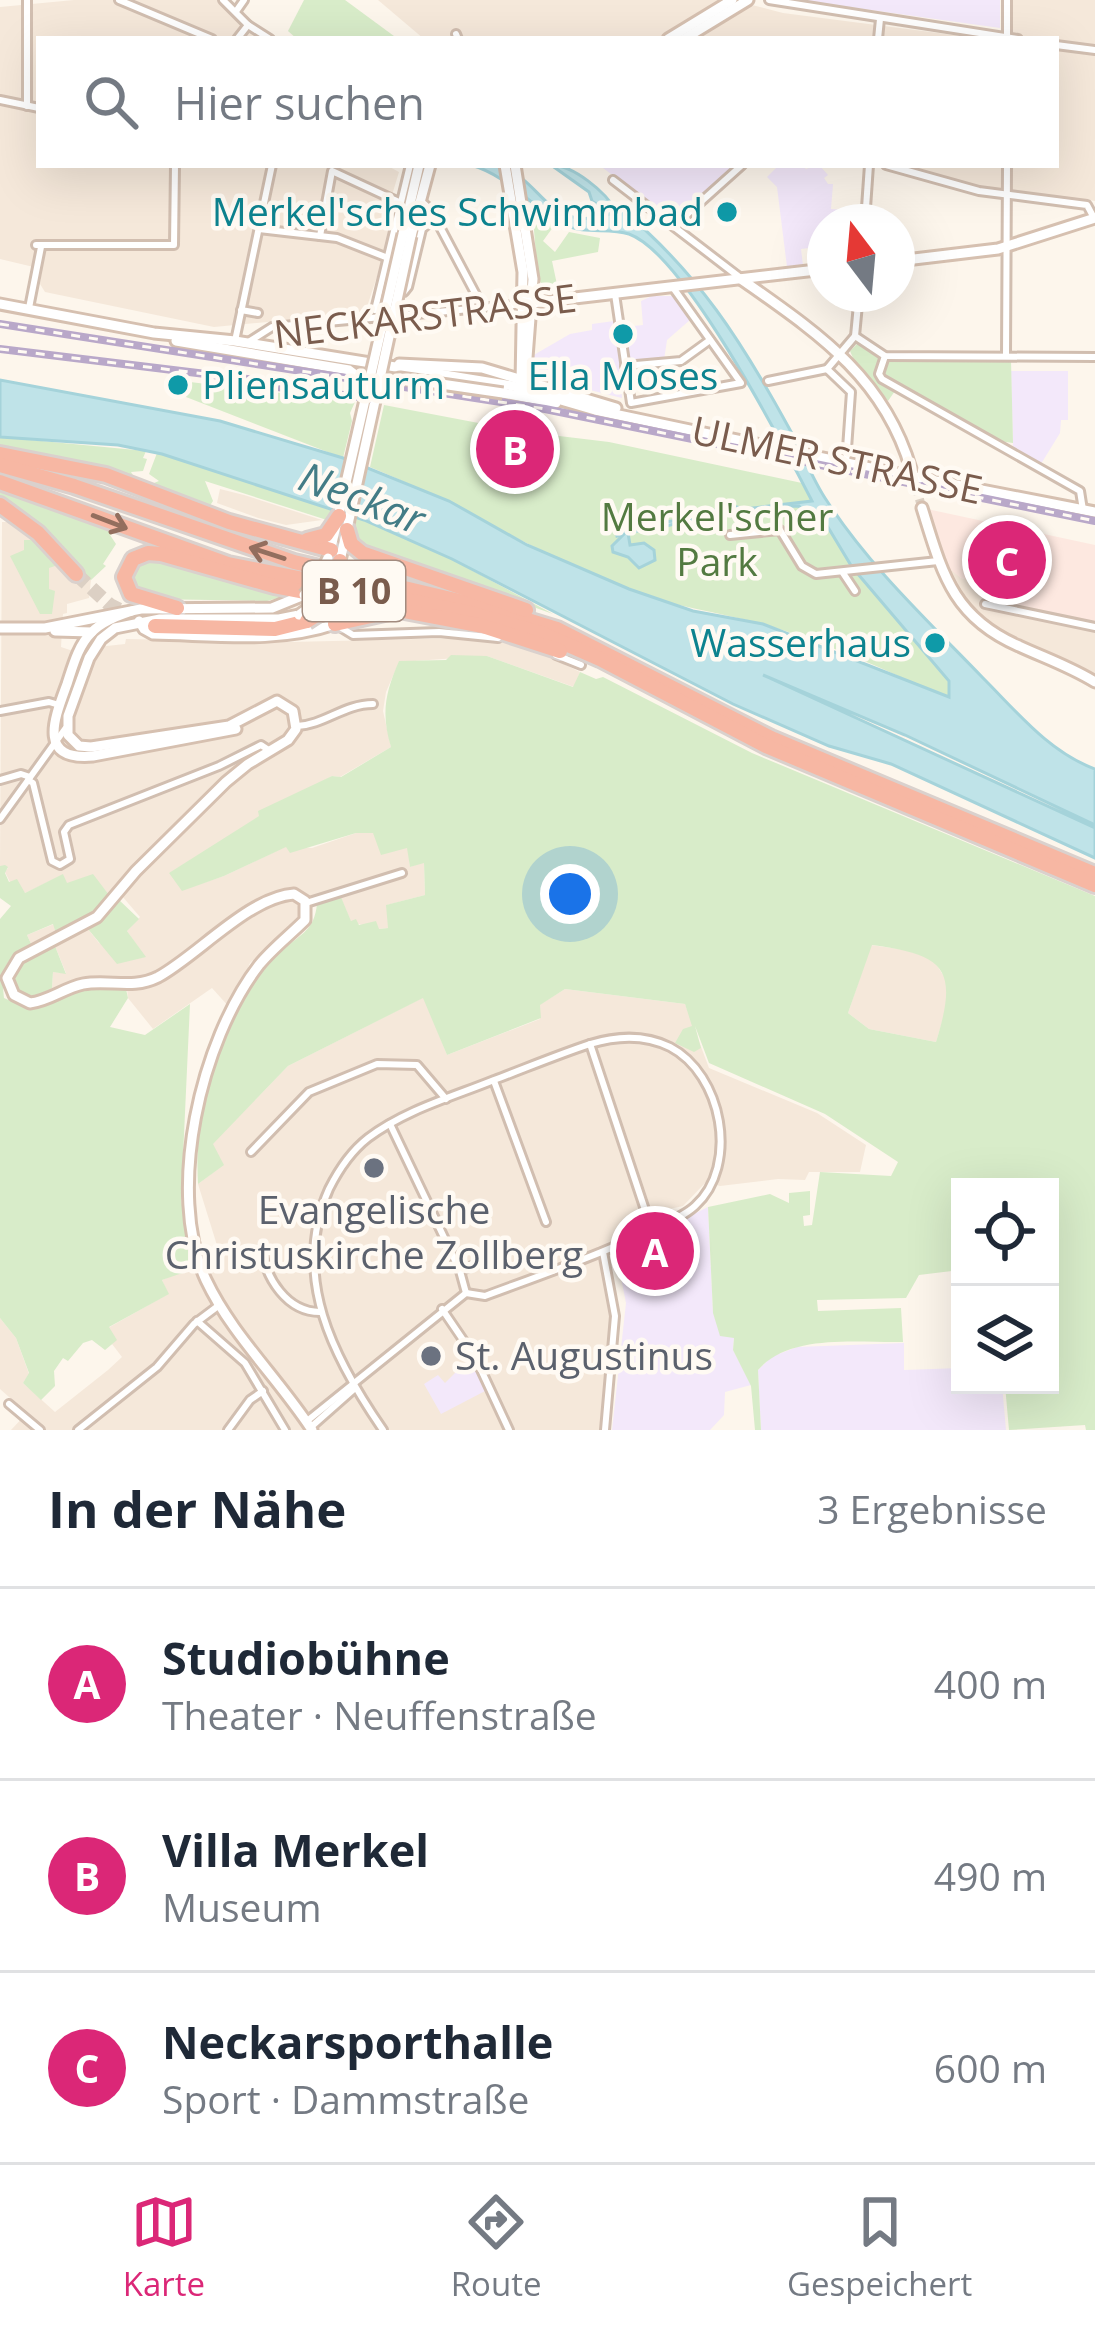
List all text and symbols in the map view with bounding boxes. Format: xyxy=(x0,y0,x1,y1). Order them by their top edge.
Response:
search box xyxy=(36,36,1059,168)
icon: search xyxy=(78,69,144,135)
text: Hier suchen xyxy=(174,72,425,133)
place label: Merkel'sches Schwimmbad xyxy=(212,184,703,237)
marker: Merkel'sches Schwimmbad xyxy=(714,199,740,225)
north arrow xyxy=(807,204,915,312)
street label: NECKARSTRASSE xyxy=(271,270,579,359)
marker: Ella Moses xyxy=(610,321,636,347)
place label: Ella Moses xyxy=(528,348,718,401)
place label: Pliensauturm xyxy=(202,357,445,410)
marker: Pliensauturm xyxy=(165,372,191,398)
street label: ULMER STRASSE xyxy=(687,402,987,515)
pin: B xyxy=(476,404,554,494)
water label: Neckar xyxy=(291,447,435,547)
park label: Merkel'scher Park xyxy=(601,489,833,587)
one-way arrow xyxy=(91,513,128,535)
pin: C xyxy=(968,515,1046,605)
one-way arrow xyxy=(249,541,287,563)
road number: B 10 xyxy=(303,561,405,621)
place label: Wasserhaus xyxy=(690,615,911,668)
marker: Wasserhaus xyxy=(922,630,948,656)
your location xyxy=(540,864,600,924)
marker: Evangelische Christuskirche Zollberg xyxy=(361,1155,387,1181)
map controls xyxy=(951,1178,1059,1394)
button: locate xyxy=(951,1178,1059,1286)
place label: Evangelische Christuskirche Zollberg xyxy=(165,1182,583,1280)
pin: A xyxy=(616,1206,694,1296)
button: layers xyxy=(951,1286,1059,1394)
place label: St. Augustinus xyxy=(455,1328,713,1381)
marker: St. Augustinus xyxy=(418,1343,444,1369)
text: In der Nähe xyxy=(48,1473,346,1543)
text: 3 Ergebnisse xyxy=(817,1482,1047,1535)
text: Studiobühne xyxy=(162,1627,450,1688)
text: A xyxy=(74,1657,100,1710)
text: 400 m xyxy=(934,1657,1047,1710)
text: Theater · Neuffenstraße xyxy=(162,1688,597,1741)
text: Villa Merkel xyxy=(162,1819,429,1880)
text: B xyxy=(74,1849,100,1902)
text: 490 m xyxy=(934,1849,1047,1902)
text: Museum xyxy=(162,1880,322,1933)
text: Neckarsporthalle xyxy=(162,2011,553,2072)
text: C xyxy=(75,2041,99,2094)
text: 600 m xyxy=(934,2041,1047,2094)
text: Sport · Dammstraße xyxy=(162,2072,530,2125)
tab: Karte xyxy=(123,2189,205,2306)
tab: Route xyxy=(451,2189,541,2306)
tab: Gespeichert xyxy=(787,2189,972,2306)

